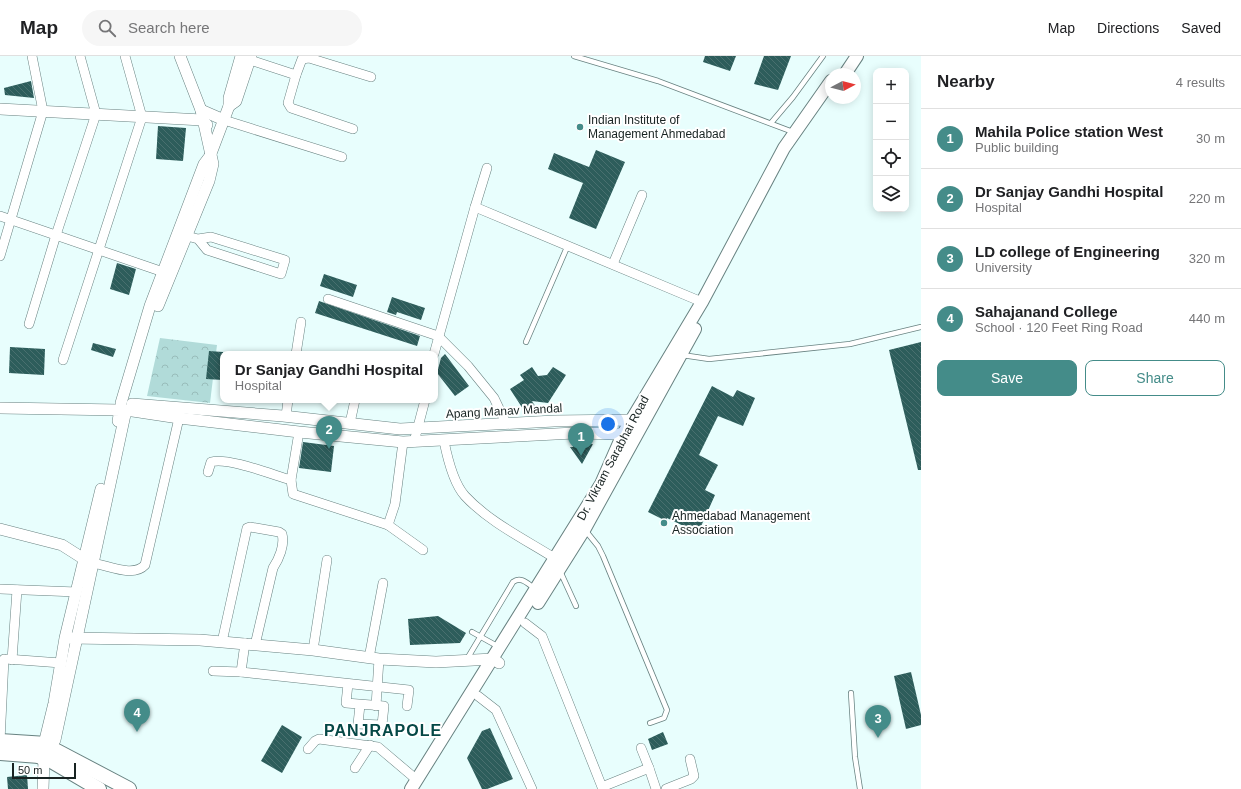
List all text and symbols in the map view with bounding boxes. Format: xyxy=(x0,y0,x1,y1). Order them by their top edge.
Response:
search box xyxy=(82,10,362,46)
text: Map xyxy=(20,17,58,38)
icon: search xyxy=(96,17,118,39)
text: Search here xyxy=(128,19,210,36)
text: Map xyxy=(1048,20,1075,36)
text: Directions xyxy=(1097,20,1159,36)
text: Saved xyxy=(1181,20,1221,36)
north arrow xyxy=(825,68,861,104)
map controls xyxy=(873,68,909,212)
button: + xyxy=(873,68,909,104)
text: Nearby xyxy=(937,72,995,91)
text: 4 results xyxy=(1176,75,1225,90)
button: − xyxy=(873,104,909,140)
place label: Indian Institute of Management Ahmedabad xyxy=(588,113,725,141)
marker: Indian Institute of Management Ahmedabad xyxy=(575,122,585,132)
text: Mahila Police station West xyxy=(975,123,1163,140)
text: 1 xyxy=(946,131,954,146)
text: 30 m xyxy=(1196,131,1225,146)
button: locate xyxy=(873,140,909,176)
text: Public building xyxy=(975,140,1059,155)
button: layers xyxy=(873,176,909,212)
text: Dr Sanjay Gandhi Hospital xyxy=(975,183,1163,200)
text: 2 xyxy=(946,191,954,206)
text: 220 m xyxy=(1189,191,1225,206)
text: Hospital xyxy=(975,200,1022,215)
text: LD college of Engineering xyxy=(975,243,1160,260)
text: 3 xyxy=(946,251,954,266)
text: 320 m xyxy=(1189,251,1225,266)
text: University xyxy=(975,260,1032,275)
text: Sahajanand College xyxy=(975,303,1118,320)
text: 4 xyxy=(946,311,954,326)
text: 440 m xyxy=(1189,311,1225,326)
text: School · 120 Feet Ring Road xyxy=(975,320,1143,335)
popup xyxy=(220,351,438,403)
button: Save xyxy=(937,360,1077,396)
button: Share xyxy=(1085,360,1225,396)
text: Dr Sanjay Gandhi Hospital xyxy=(235,361,423,378)
text: Hospital xyxy=(235,378,282,393)
street label: Dr. Vikram Sarabhai Road xyxy=(574,393,652,523)
street label: Apang Manav Mandal xyxy=(445,401,563,421)
your location xyxy=(598,414,618,434)
pin: 2 xyxy=(316,416,342,449)
pin: 1 xyxy=(568,423,594,456)
place label: Ahmedabad Management Association xyxy=(672,509,811,537)
marker: Ahmedabad Management Association xyxy=(659,518,669,528)
pin: 4 xyxy=(124,699,150,732)
pin: 3 xyxy=(865,705,891,738)
district label: PANJRAPOLE xyxy=(324,722,442,739)
scale bar xyxy=(12,761,76,780)
text: 50 m xyxy=(18,764,42,776)

